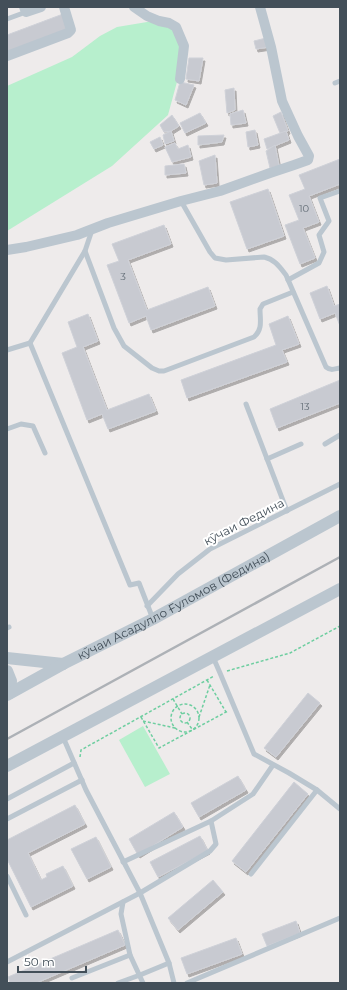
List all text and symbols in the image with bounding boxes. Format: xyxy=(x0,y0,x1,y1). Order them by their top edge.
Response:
house number: 10 xyxy=(299,202,309,215)
house number: 3 xyxy=(120,270,126,283)
house number: 13 xyxy=(300,400,310,413)
street label: кӯчаи Федина xyxy=(201,495,287,548)
street label: кӯчаи Асадулло Ғуломов (Федина) xyxy=(75,548,272,663)
scale bar xyxy=(18,948,86,974)
text: 50 m xyxy=(24,954,55,969)

